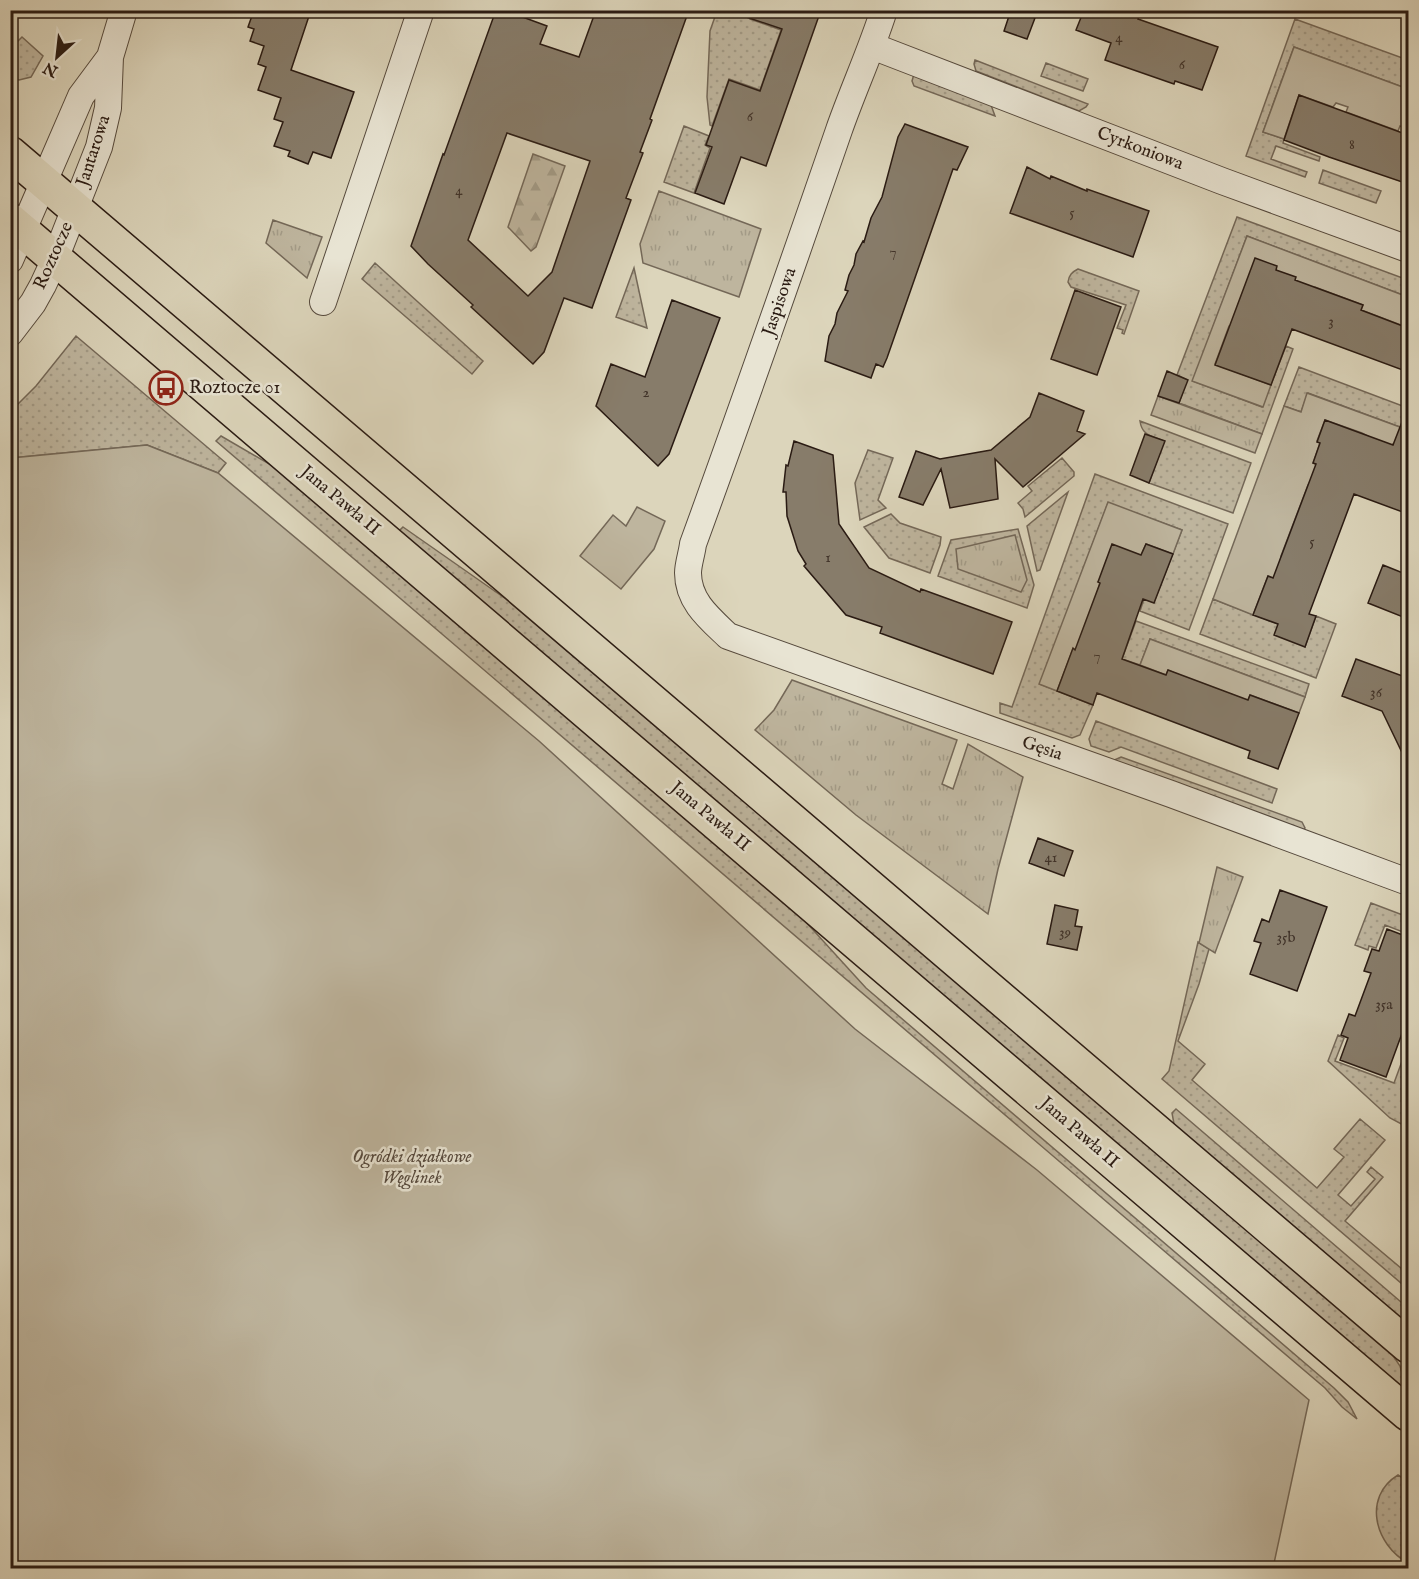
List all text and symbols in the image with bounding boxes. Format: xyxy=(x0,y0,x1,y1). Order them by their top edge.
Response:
north arrow xyxy=(27,27,87,87)
house number: 4 xyxy=(1115,28,1123,47)
house number: 6 xyxy=(1179,55,1186,74)
text: N xyxy=(40,56,63,81)
house number: 6 xyxy=(747,107,754,126)
street label: Jantarowa xyxy=(71,112,116,192)
street label: Cyrkoniowa xyxy=(1093,122,1187,176)
house number: 8 xyxy=(1349,135,1355,154)
house number: 4 xyxy=(455,181,463,200)
house number: 5 xyxy=(1069,203,1075,222)
street label: Roztocze xyxy=(29,219,79,293)
house number: 7 xyxy=(889,242,897,261)
street label: Jaspisowa xyxy=(757,265,802,341)
house number: 3 xyxy=(1328,312,1334,331)
bus stop icon: Roztocze 01 xyxy=(148,370,184,406)
place label: Roztocze 01 xyxy=(189,377,280,400)
house number: 2 xyxy=(642,383,650,402)
street label: Jana Pawła II xyxy=(294,460,385,541)
house number: 5 xyxy=(1309,532,1315,551)
house number: 1 xyxy=(825,548,831,567)
house number: 7 xyxy=(1093,646,1101,665)
house number: 36 xyxy=(1370,683,1383,702)
street label: Gęsia xyxy=(1019,731,1066,767)
street label: Jana Pawła II xyxy=(664,776,755,857)
house number: 41 xyxy=(1045,848,1057,867)
house number: 39 xyxy=(1059,923,1071,942)
house number: 35b xyxy=(1276,928,1296,947)
house number: 35a xyxy=(1375,995,1393,1014)
street label: Jana Pawła II xyxy=(1033,1091,1124,1174)
park label: Ogródki działkowe Węglinek xyxy=(352,1146,472,1190)

